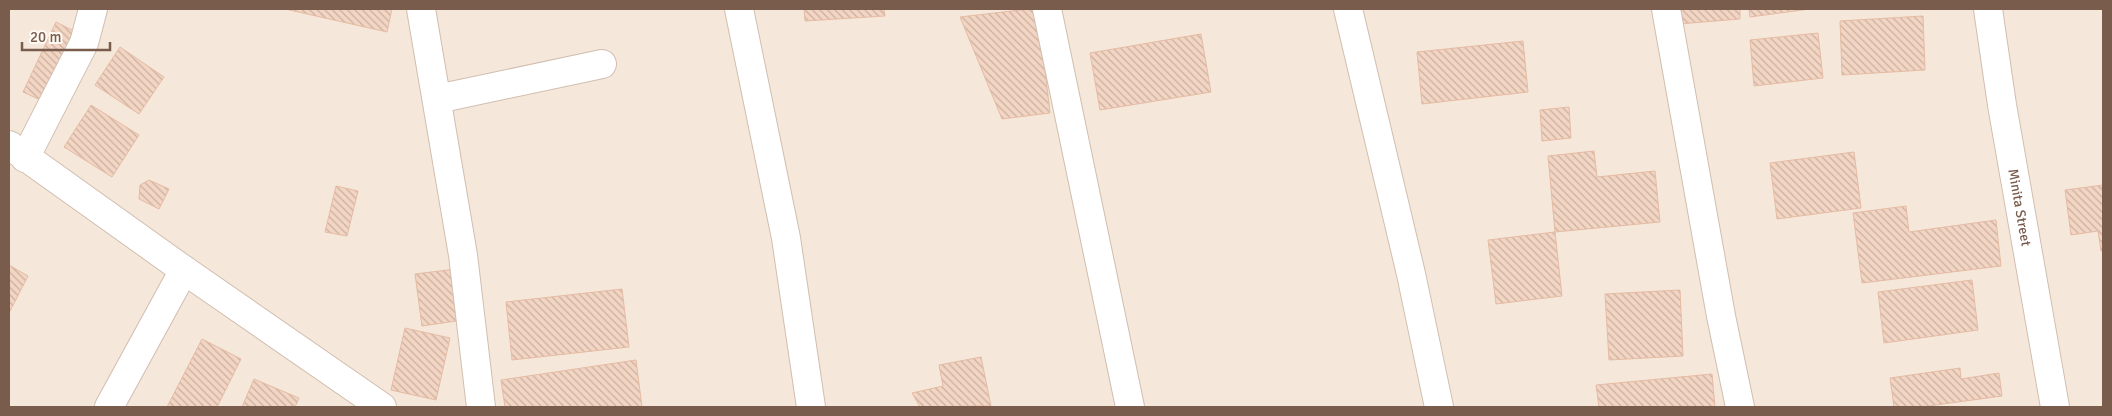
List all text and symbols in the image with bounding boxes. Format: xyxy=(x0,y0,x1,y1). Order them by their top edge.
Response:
scale bar xyxy=(22,20,110,52)
text: 20 m xyxy=(30,28,61,46)
street label: Minita Street xyxy=(2005,167,2035,247)

